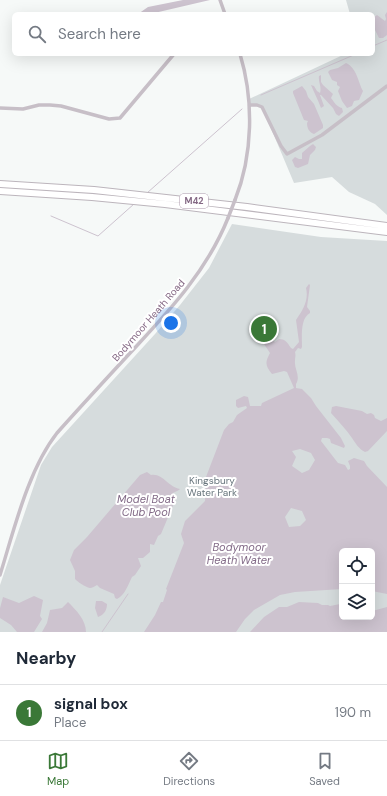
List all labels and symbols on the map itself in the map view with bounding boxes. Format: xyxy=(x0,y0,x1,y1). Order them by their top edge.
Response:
road number: M42 xyxy=(180,194,208,208)
street label: Bodymoor Heath Road xyxy=(109,277,188,364)
your location xyxy=(161,313,181,333)
pin: 1 xyxy=(251,314,277,344)
park label: Kingsbury Water Park xyxy=(187,474,237,499)
water label: Model Boat Club Pool xyxy=(117,492,176,519)
water label: Bodymoor Heath Water xyxy=(207,540,272,567)

